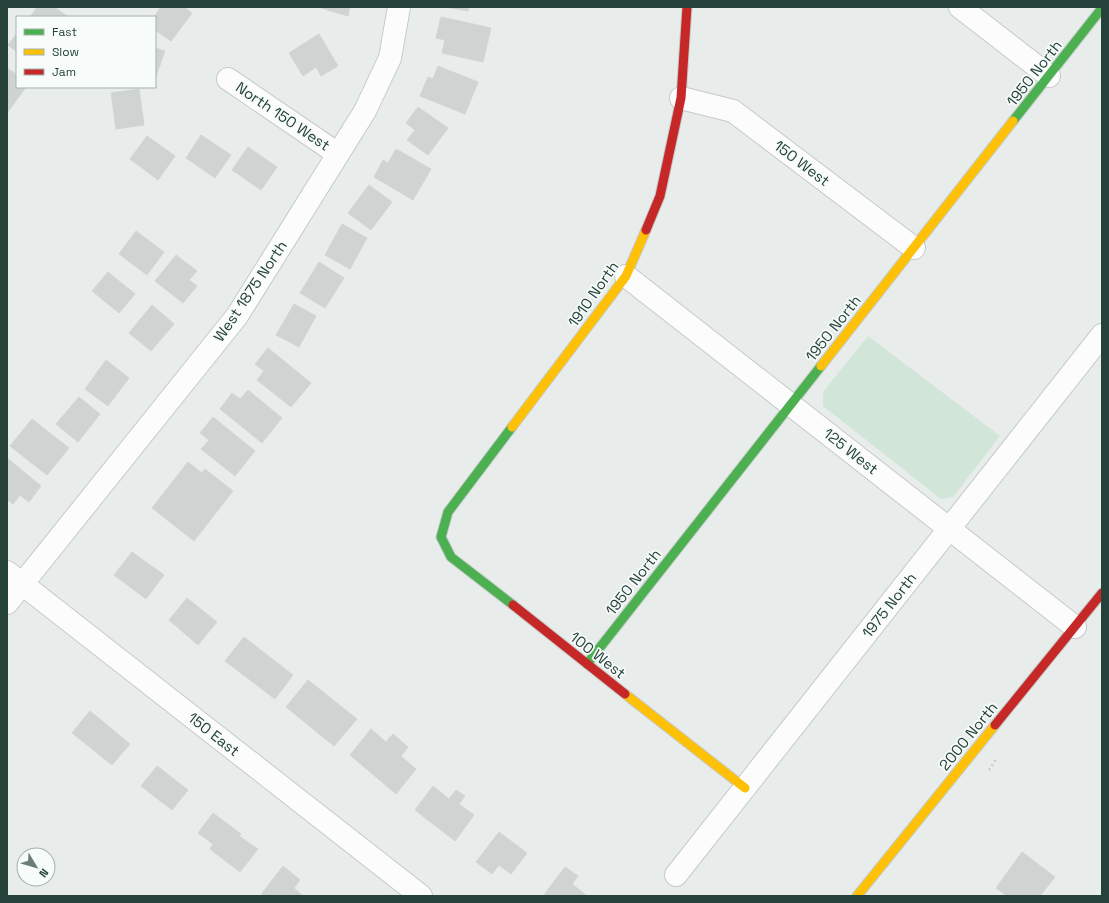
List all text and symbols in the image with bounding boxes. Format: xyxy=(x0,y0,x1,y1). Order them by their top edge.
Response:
legend xyxy=(16,16,156,88)
text: Fast xyxy=(52,24,77,40)
street label: 1950 North xyxy=(1002,36,1066,110)
text: Slow xyxy=(52,44,79,60)
text: Jam xyxy=(52,64,76,80)
street label: North 150 West xyxy=(232,77,334,155)
street label: 150 West xyxy=(770,136,834,190)
street label: West 1875 North xyxy=(209,237,291,345)
street label: 1910 North xyxy=(563,257,623,331)
street label: 1950 North xyxy=(801,291,865,365)
street label: 125 West xyxy=(820,424,882,478)
street label: 1950 North xyxy=(601,545,665,619)
street label: 1975 North xyxy=(858,569,920,641)
street label: 100 West xyxy=(566,627,630,683)
street label: 2000 North xyxy=(935,698,1001,774)
street label: 150 East xyxy=(184,708,244,760)
north arrow xyxy=(16,847,56,887)
text: N xyxy=(36,866,52,880)

